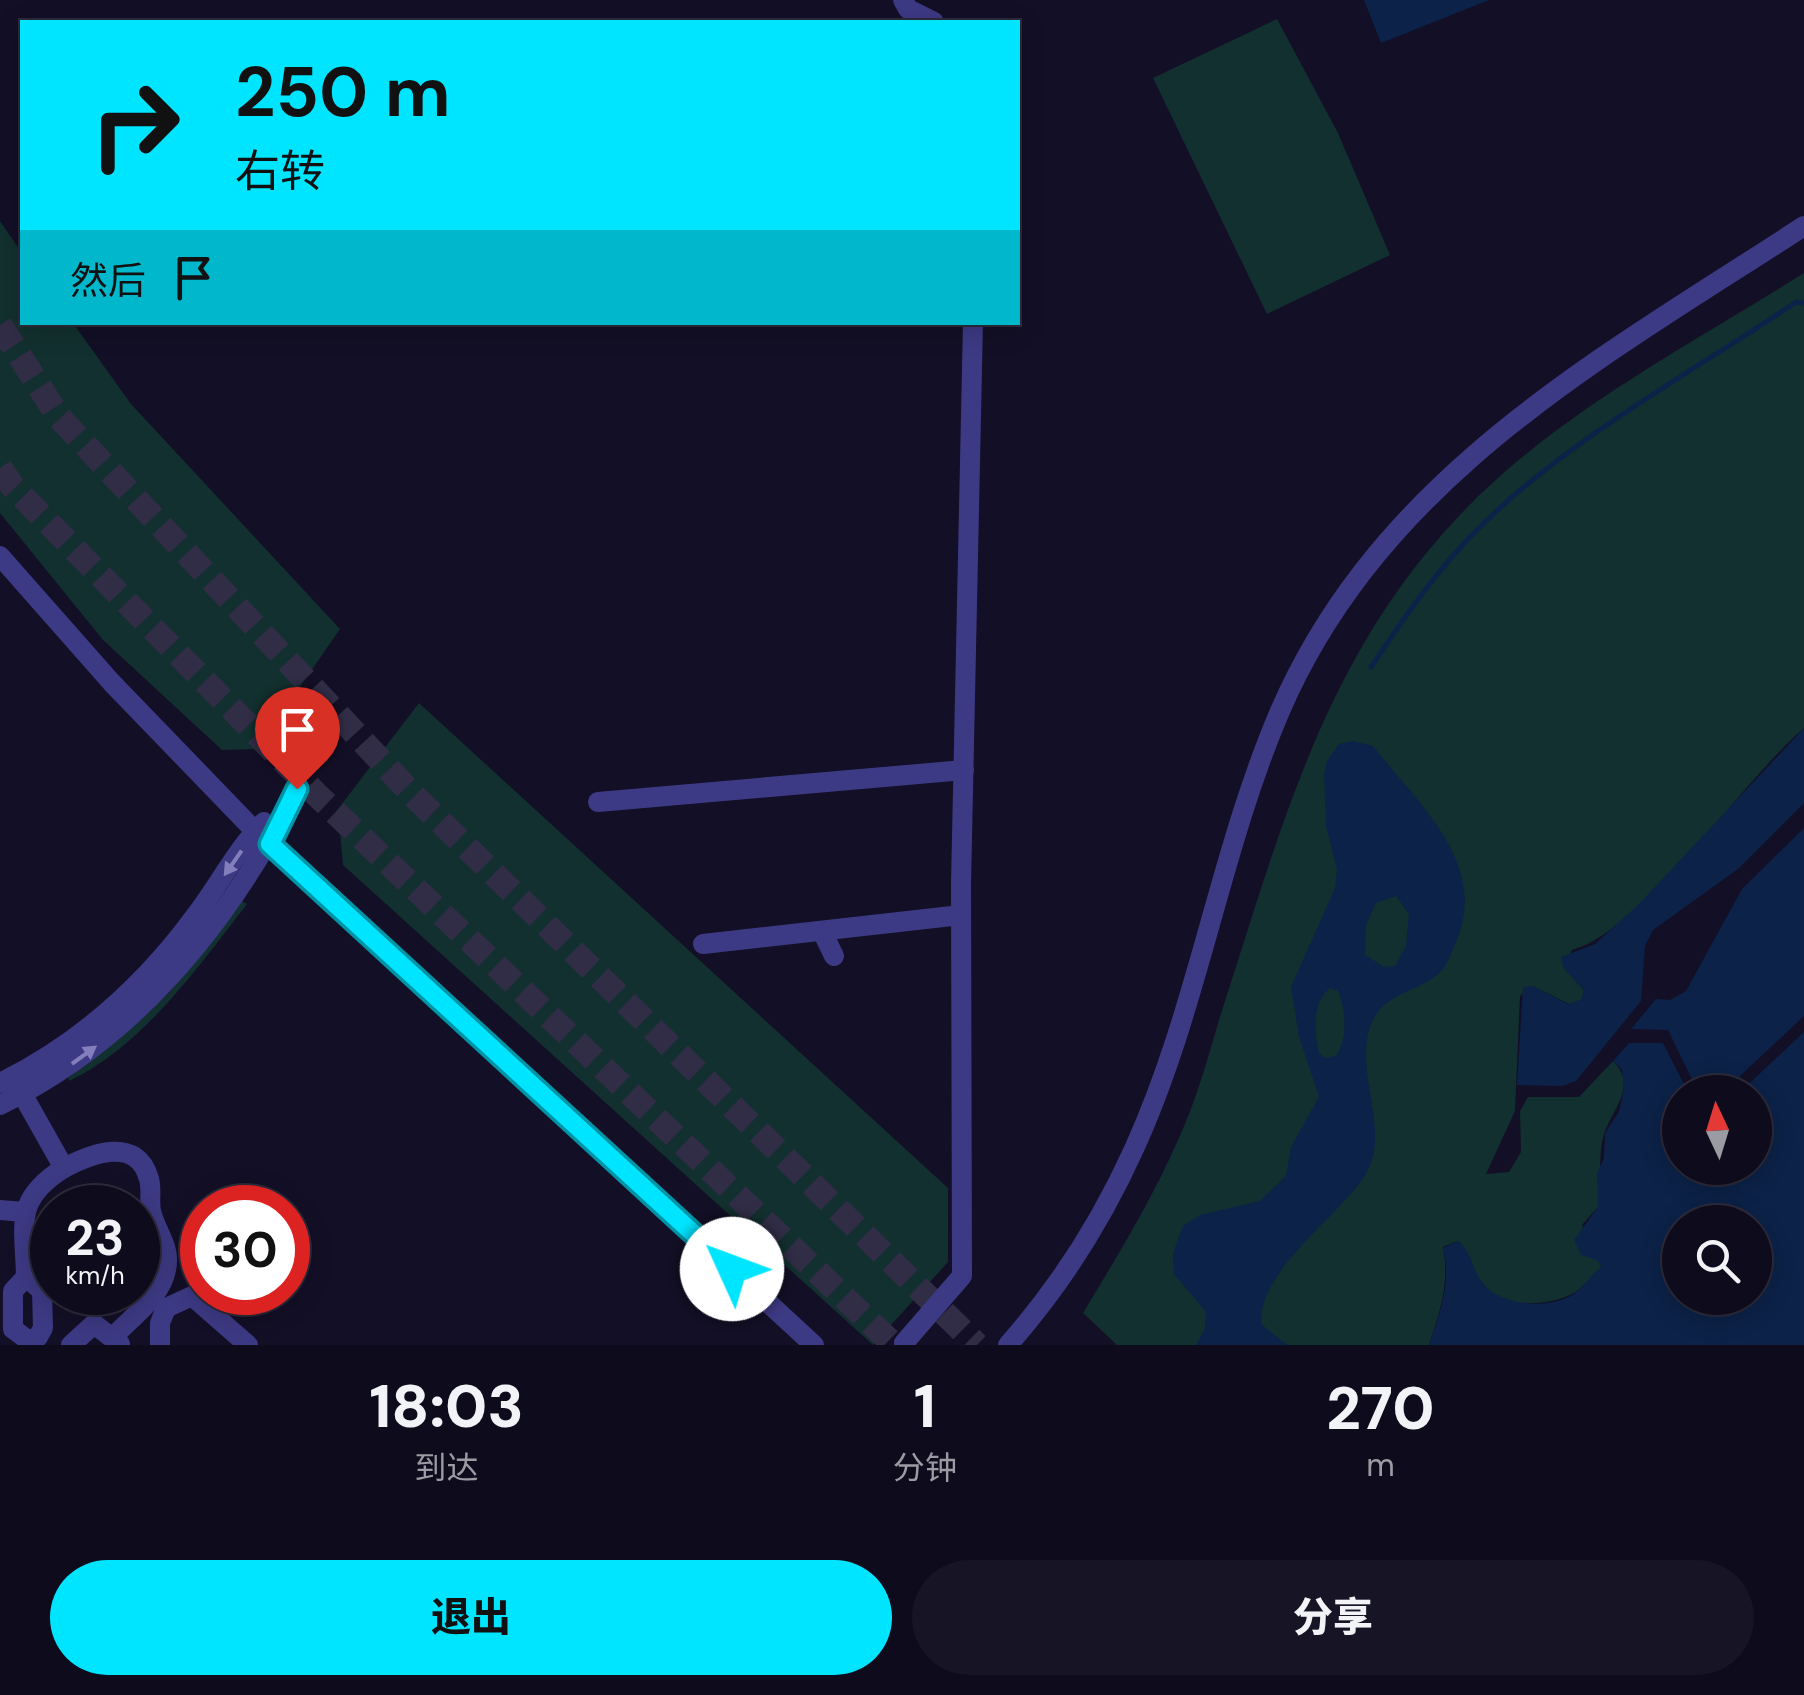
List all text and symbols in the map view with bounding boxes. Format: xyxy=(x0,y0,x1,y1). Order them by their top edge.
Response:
text: 250 m xyxy=(235,47,451,138)
icon: right xyxy=(70,60,200,190)
text: 右转 xyxy=(235,142,325,201)
icon: arrive xyxy=(166,250,221,305)
text: 然后 xyxy=(70,256,146,306)
pin xyxy=(255,687,340,790)
icon: arrive xyxy=(270,702,325,757)
one-way arrow xyxy=(224,849,243,876)
one-way arrow xyxy=(71,1046,97,1065)
north arrow xyxy=(1662,1075,1772,1185)
map controls xyxy=(1662,1075,1772,1315)
speed limit sign: 30 xyxy=(180,1185,310,1315)
text: 23 xyxy=(66,1205,125,1271)
button: search xyxy=(1662,1205,1772,1315)
position arrow xyxy=(680,1217,784,1321)
text: km/h xyxy=(65,1259,125,1292)
text: 18:03 xyxy=(369,1367,524,1446)
text: 1 xyxy=(914,1367,936,1446)
text: 270 xyxy=(1326,1369,1435,1448)
text: m xyxy=(1366,1444,1395,1486)
text: 到达 xyxy=(414,1447,478,1489)
text: 分钟 xyxy=(893,1447,957,1489)
button: 退出 xyxy=(50,1560,892,1675)
button: 分享 xyxy=(912,1560,1754,1675)

